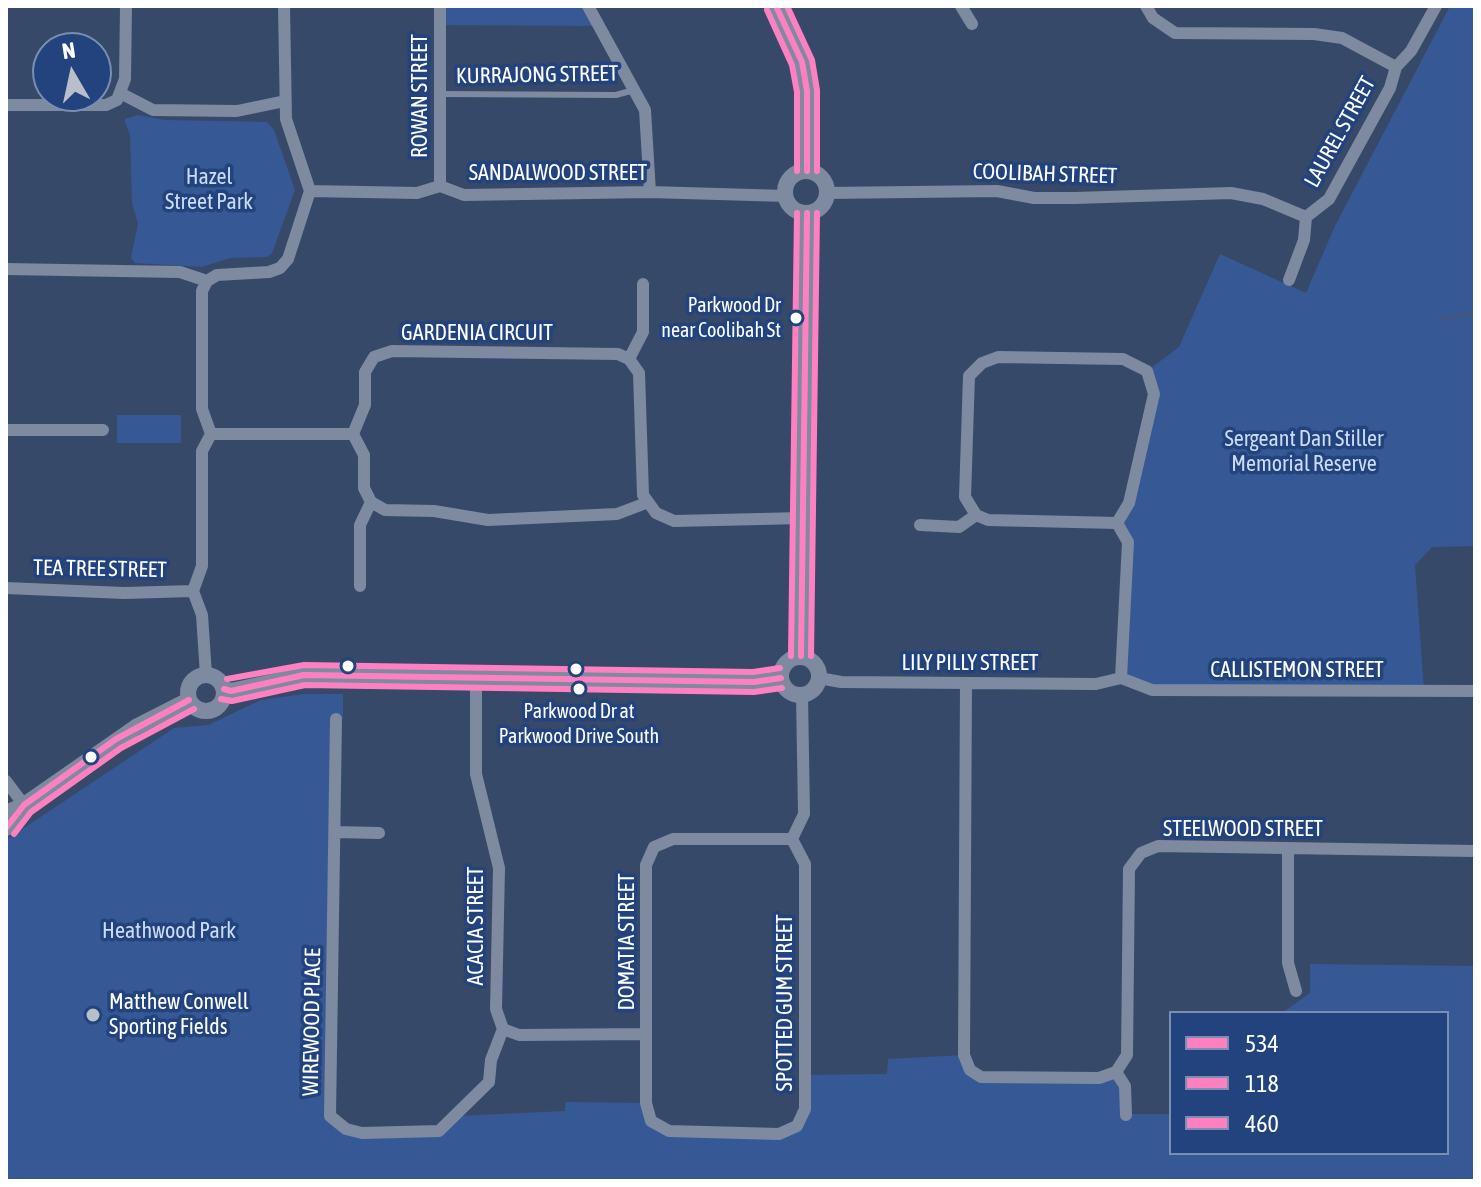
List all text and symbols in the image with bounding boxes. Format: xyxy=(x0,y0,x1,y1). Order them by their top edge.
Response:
north arrow xyxy=(32,32,112,112)
street label: ROWAN STREET xyxy=(407,34,433,158)
text: N xyxy=(60,36,77,64)
street label: KURRAJONG STREET xyxy=(456,60,618,90)
street label: LAUREL STREET xyxy=(1299,72,1381,192)
street label: COOLIBAH STREET xyxy=(972,158,1118,190)
street label: SANDALWOOD STREET xyxy=(469,160,647,186)
park label: Hazel Street Park xyxy=(165,164,253,216)
place label: Parkwood Dr near Coolibah St xyxy=(661,294,781,341)
marker: Parkwood Dr near Coolibah St xyxy=(788,310,804,326)
street label: GARDENIA CIRCUIT xyxy=(401,320,553,346)
park label: Sergeant Dan Stiller Memorial Reserve xyxy=(1224,426,1384,478)
street label: TEA TREE STREET xyxy=(33,555,167,583)
street label: LILY PILLY STREET xyxy=(902,650,1038,676)
street label: CALLISTEMON STREET xyxy=(1210,657,1384,683)
unlabelled marker xyxy=(340,658,356,674)
unlabelled marker xyxy=(568,661,584,677)
marker: Parkwood Dr at Parkwood Drive South xyxy=(571,681,587,697)
place label: Parkwood Dr at Parkwood Drive South xyxy=(499,700,659,747)
unlabelled marker xyxy=(83,749,99,765)
street label: STEELWOOD STREET xyxy=(1163,816,1323,842)
street label: ACACIA STREET xyxy=(463,866,489,986)
street label: DOMATIA STREET xyxy=(614,873,640,1011)
street label: SPOTTED GUM STREET xyxy=(772,914,798,1092)
park label: Heathwood Park xyxy=(102,918,236,944)
street label: WIREWOOD PLACE xyxy=(298,948,326,1096)
place label: Matthew Conwell Sporting Fields xyxy=(109,989,249,1040)
marker: Matthew Conwell Sporting Fields xyxy=(84,1006,102,1024)
legend xyxy=(1169,1011,1449,1155)
text: 534 xyxy=(1245,1030,1279,1057)
text: 118 xyxy=(1245,1070,1279,1097)
text: 460 xyxy=(1245,1110,1279,1137)

